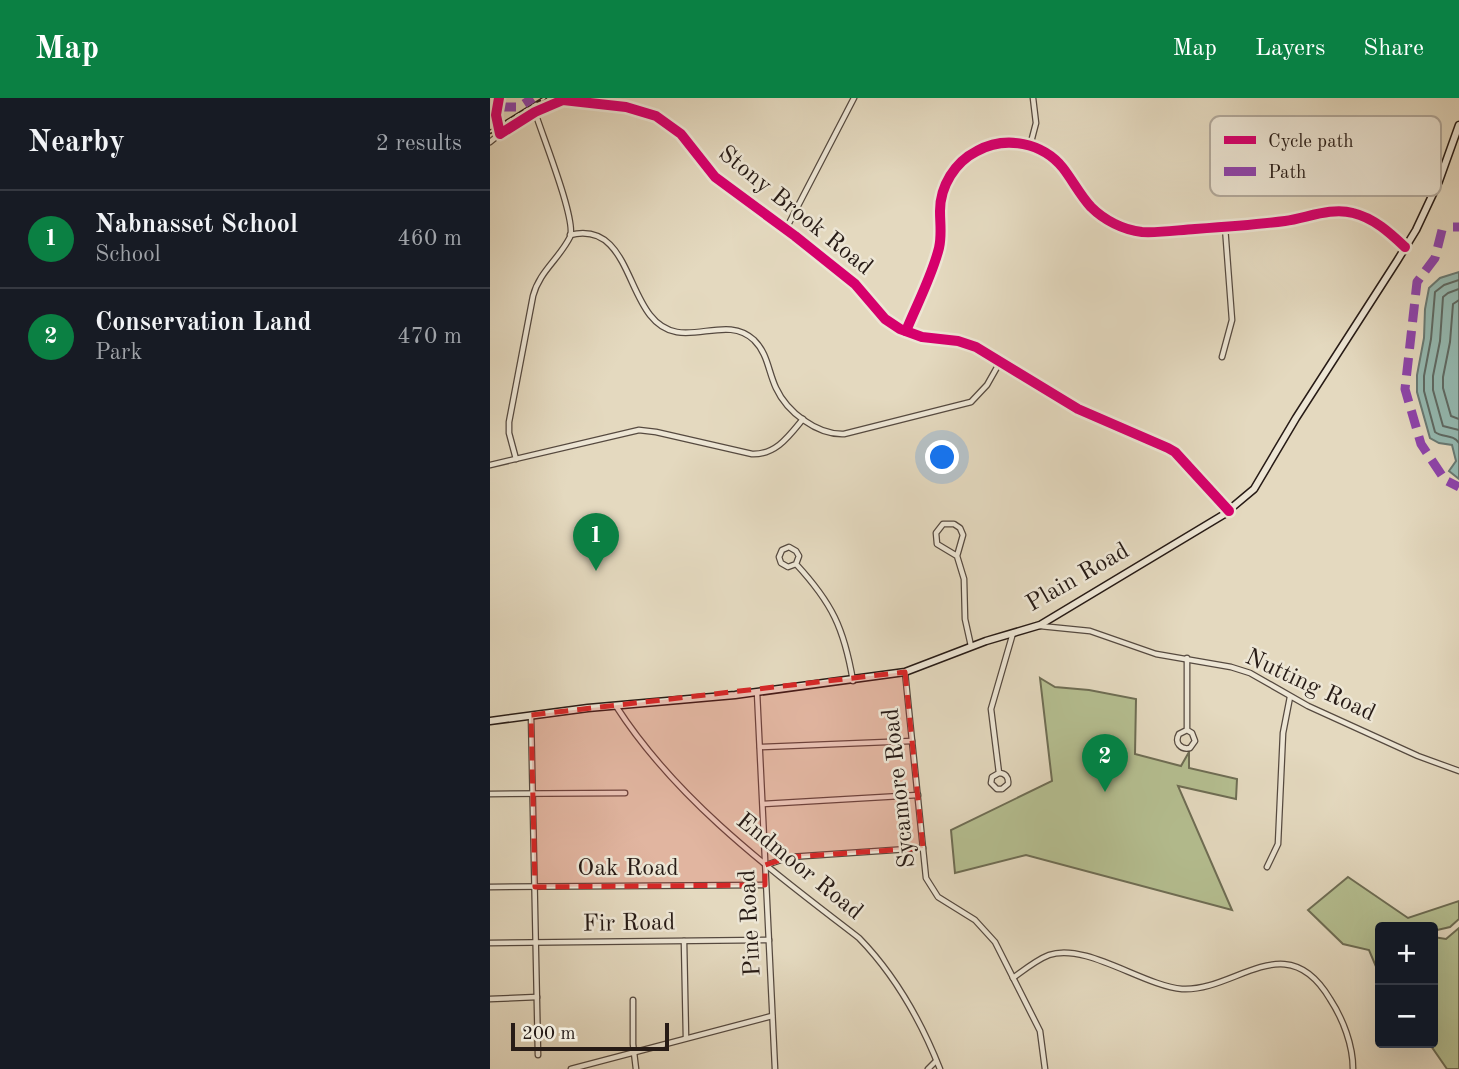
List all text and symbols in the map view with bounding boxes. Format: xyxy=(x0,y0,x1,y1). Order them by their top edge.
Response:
text: Map xyxy=(35,33,99,66)
text: Map xyxy=(1173,37,1217,61)
text: Layers xyxy=(1255,37,1325,61)
text: Share xyxy=(1363,37,1424,61)
legend xyxy=(1210,116,1441,196)
text: Nearby xyxy=(28,128,125,158)
text: 2 results xyxy=(376,132,462,155)
text: Cycle path xyxy=(1268,133,1354,152)
street label: Stony Brook Road xyxy=(713,142,877,280)
text: Path xyxy=(1268,164,1306,183)
text: Nabnasset School xyxy=(95,212,298,238)
text: 1 xyxy=(44,227,58,250)
text: 460 m xyxy=(397,227,462,250)
text: School xyxy=(95,243,161,266)
text: Conservation Land xyxy=(95,310,311,336)
text: 2 xyxy=(44,325,58,348)
text: 470 m xyxy=(397,325,462,348)
text: Park xyxy=(95,341,142,364)
your location xyxy=(925,440,959,474)
pin: 1 xyxy=(573,513,619,571)
street label: Plain Road xyxy=(1023,539,1133,617)
street label: Nutting Road xyxy=(1241,645,1379,727)
street label: Sycamore Road xyxy=(880,707,920,869)
pin: 2 xyxy=(1082,734,1128,792)
street label: Endmoor Road xyxy=(731,809,867,925)
street label: Oak Road xyxy=(577,857,679,881)
street label: Pine Road xyxy=(736,869,766,977)
street label: Fir Road xyxy=(582,911,676,937)
map controls xyxy=(1375,922,1438,1048)
button: + xyxy=(1375,922,1438,985)
button: − xyxy=(1375,985,1438,1048)
scale bar xyxy=(511,1020,668,1052)
text: 200 m xyxy=(522,1025,575,1044)

